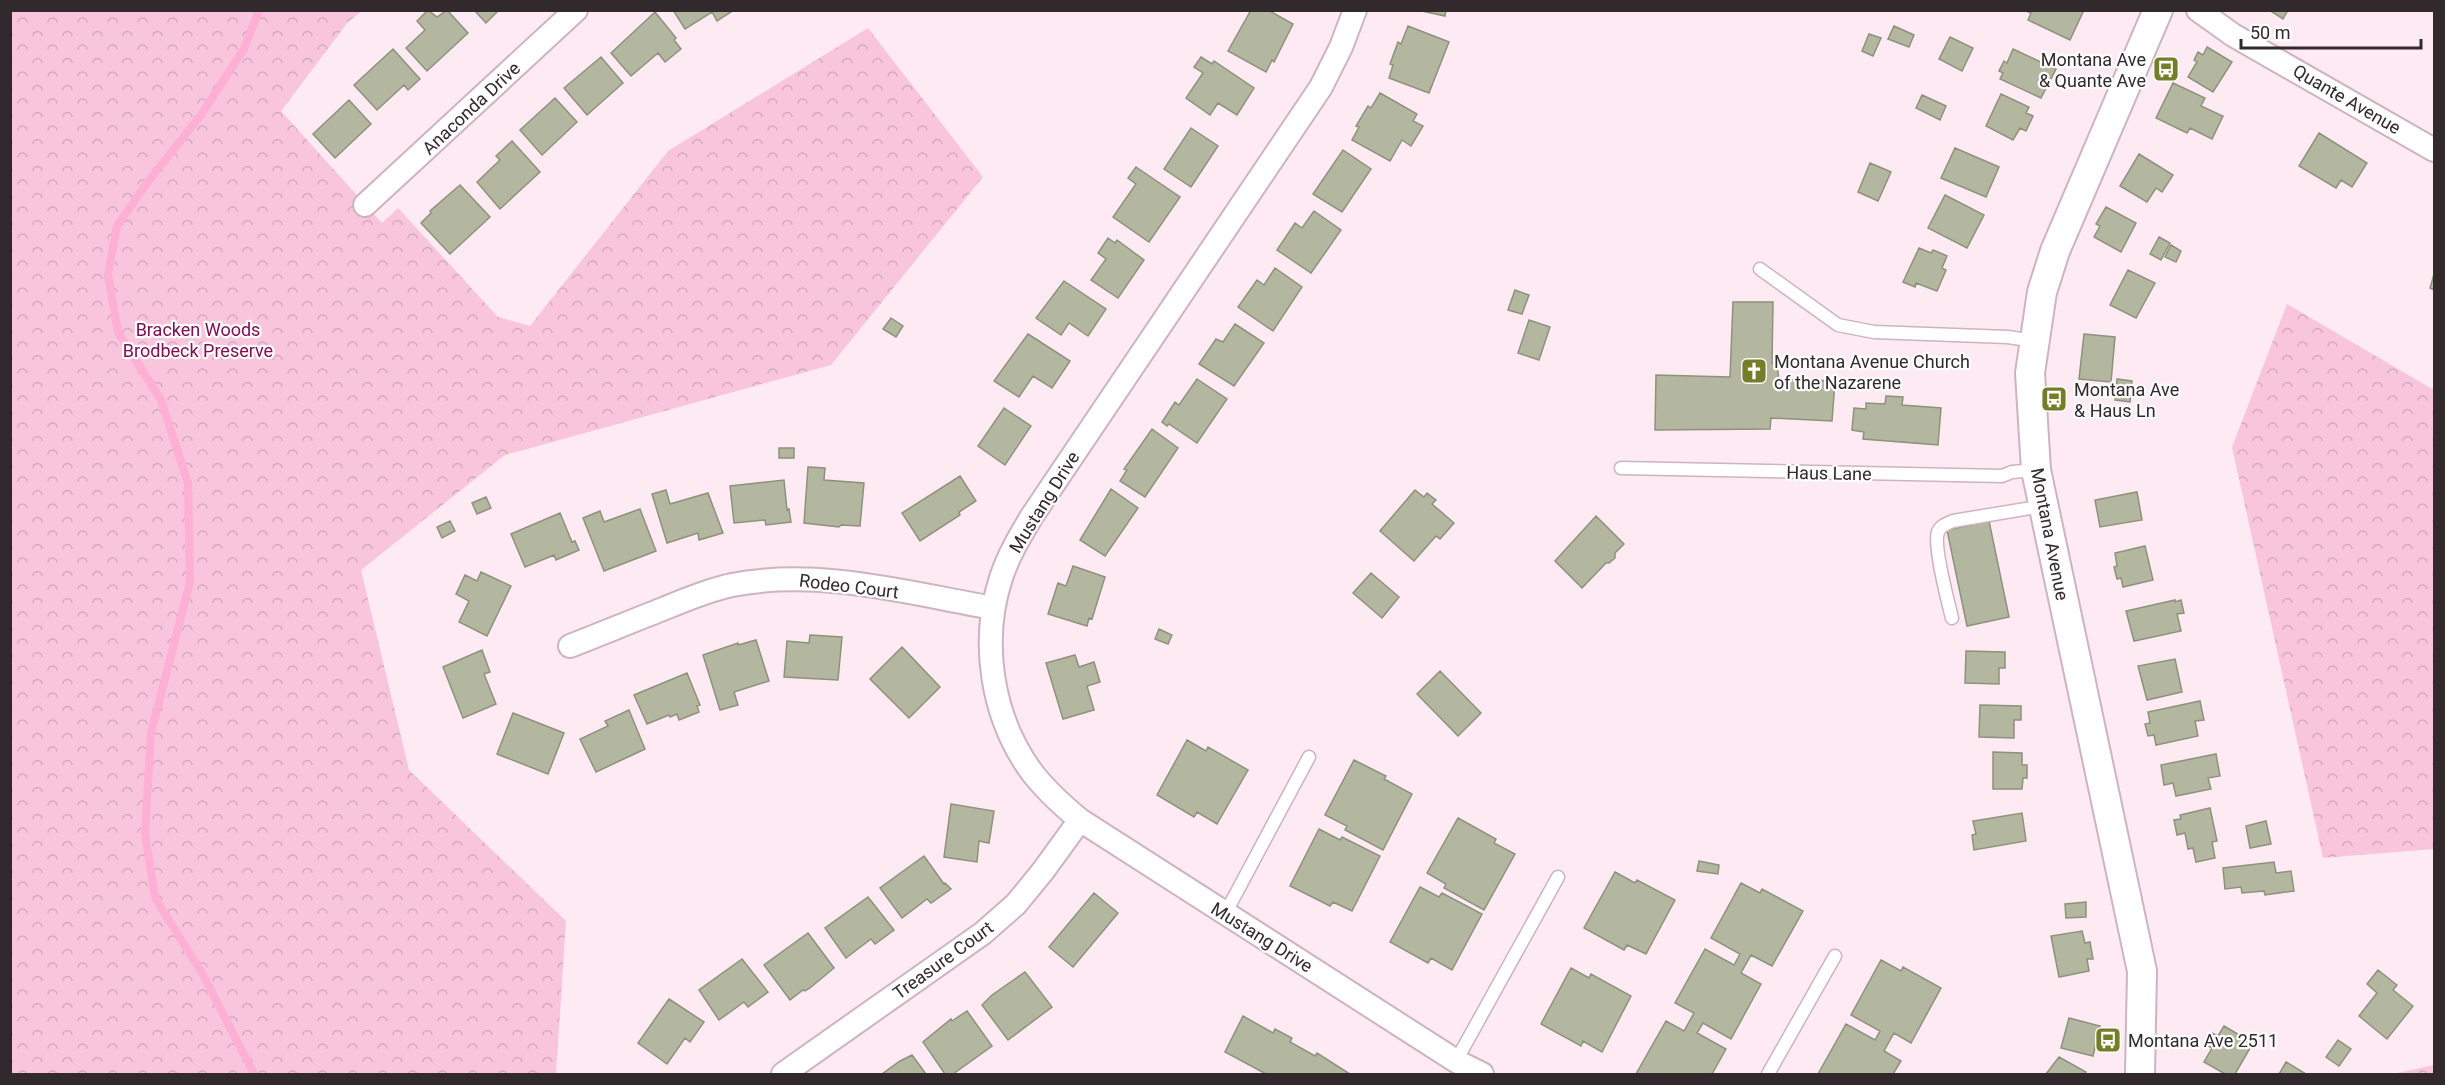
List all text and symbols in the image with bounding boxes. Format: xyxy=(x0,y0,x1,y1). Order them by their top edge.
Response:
scale bar xyxy=(2241,12,2421,50)
text: 50 m xyxy=(2250,22,2290,43)
place label: Montana Ave & Quante Ave xyxy=(2039,49,2146,91)
bus stop icon: Montana Ave & Quante Ave xyxy=(2151,54,2181,84)
street label: Anaconda Drive xyxy=(418,57,524,159)
street label: Quante Avenue xyxy=(2289,60,2405,138)
park label: Bracken Woods Brodbeck Preserve xyxy=(123,319,273,361)
place label: Montana Avenue Church of the Nazarene xyxy=(1774,351,1970,393)
church icon: Montana Avenue Church of the Nazarene xyxy=(1739,356,1769,386)
place label: Montana Ave & Haus Ln xyxy=(2074,379,2179,421)
bus stop icon: Montana Ave & Haus Ln xyxy=(2039,384,2069,414)
street label: Mustang Drive xyxy=(1004,447,1084,557)
street label: Haus Lane xyxy=(1786,462,1872,484)
street label: Montana Avenue xyxy=(2027,466,2073,602)
street label: Rodeo Court xyxy=(798,569,900,603)
street label: Mustang Drive xyxy=(1207,897,1317,977)
street label: Treasure Court xyxy=(889,917,997,1003)
bus stop icon: Montana Ave 2511 xyxy=(2093,1025,2123,1055)
place label: Montana Ave 2511 xyxy=(2128,1030,2278,1051)

